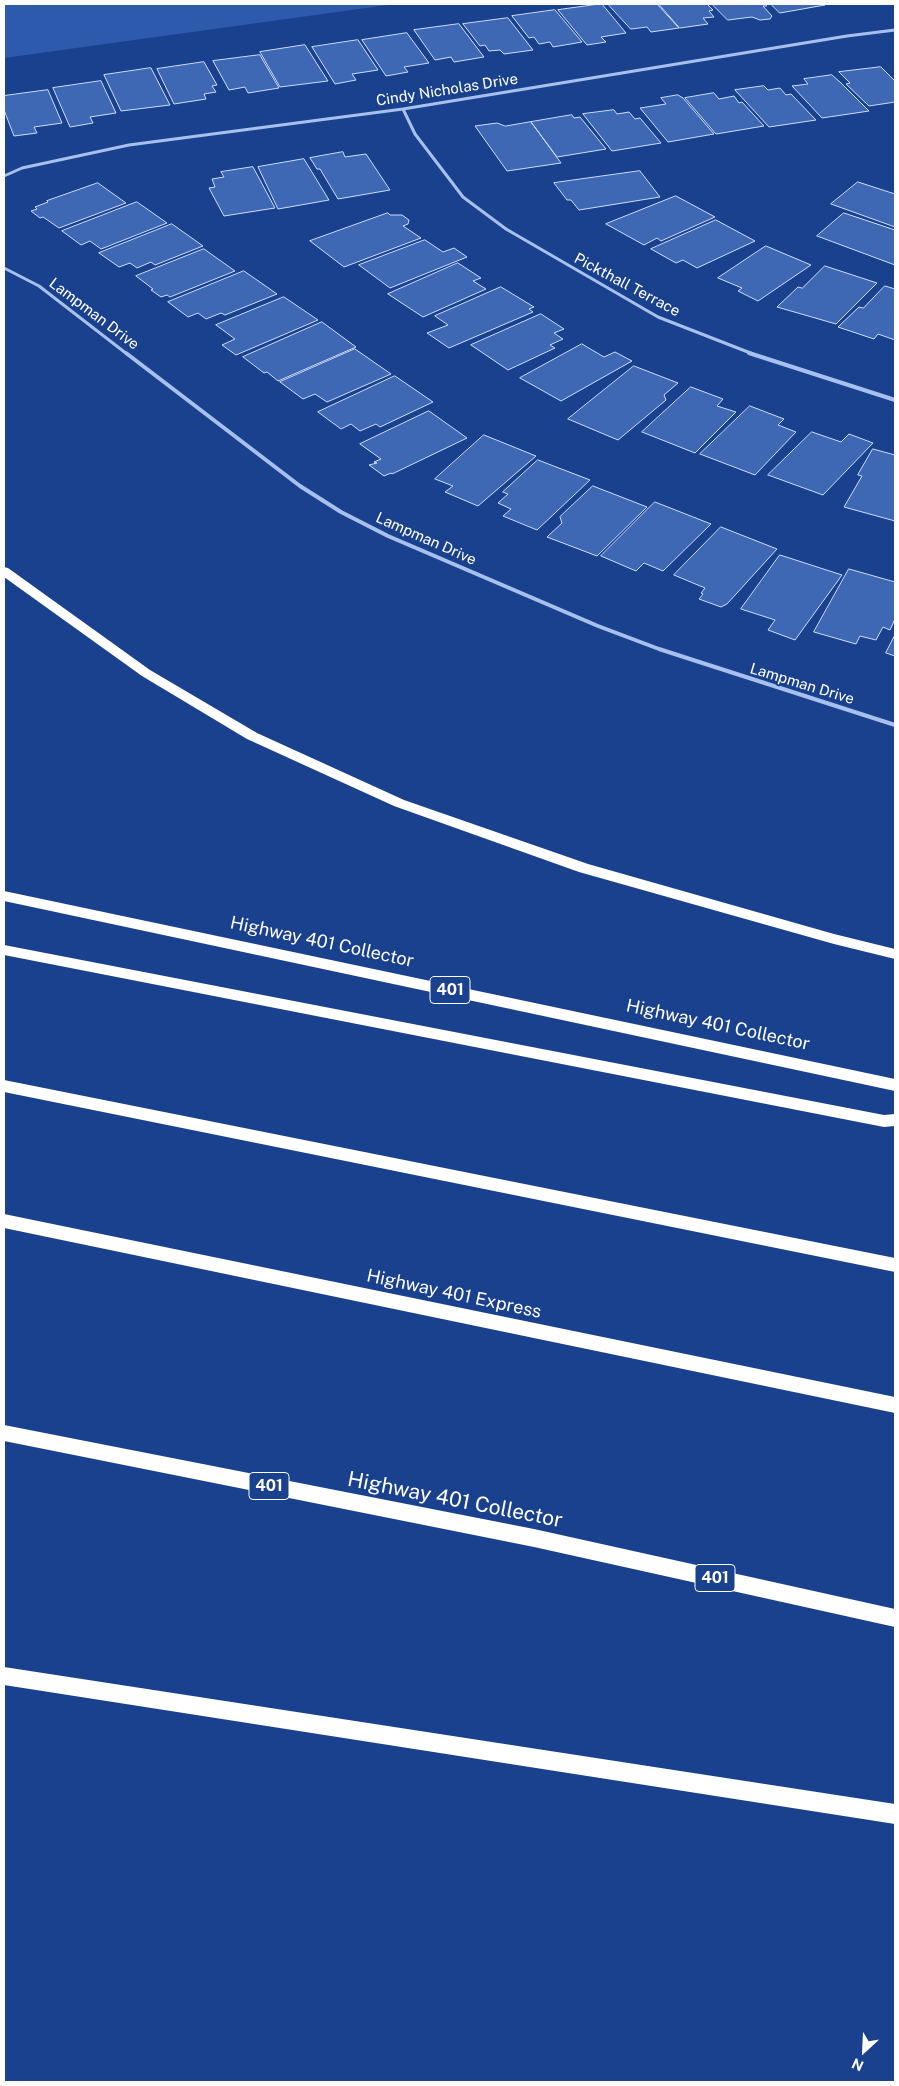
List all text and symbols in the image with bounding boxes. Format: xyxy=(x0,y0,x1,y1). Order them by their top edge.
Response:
street label: Cindy Nicholas Drive xyxy=(375,70,519,110)
street label: Pickthall Terrace xyxy=(571,249,683,321)
street label: Lampman Drive xyxy=(45,274,143,354)
street label: Lampman Drive xyxy=(373,509,479,569)
street label: Lampman Drive xyxy=(748,660,856,708)
street label: Highway 401 Collector xyxy=(228,912,416,972)
road number: 401 xyxy=(430,976,470,1004)
street label: Highway 401 Collector xyxy=(624,995,812,1055)
street label: Highway 401 Express xyxy=(365,1265,543,1323)
street label: Highway 401 Collector xyxy=(345,1467,565,1533)
road number: 401 xyxy=(249,1472,289,1500)
road number: 401 xyxy=(695,1565,735,1592)
north arrow xyxy=(839,2026,889,2076)
text: N xyxy=(849,2055,866,2074)

